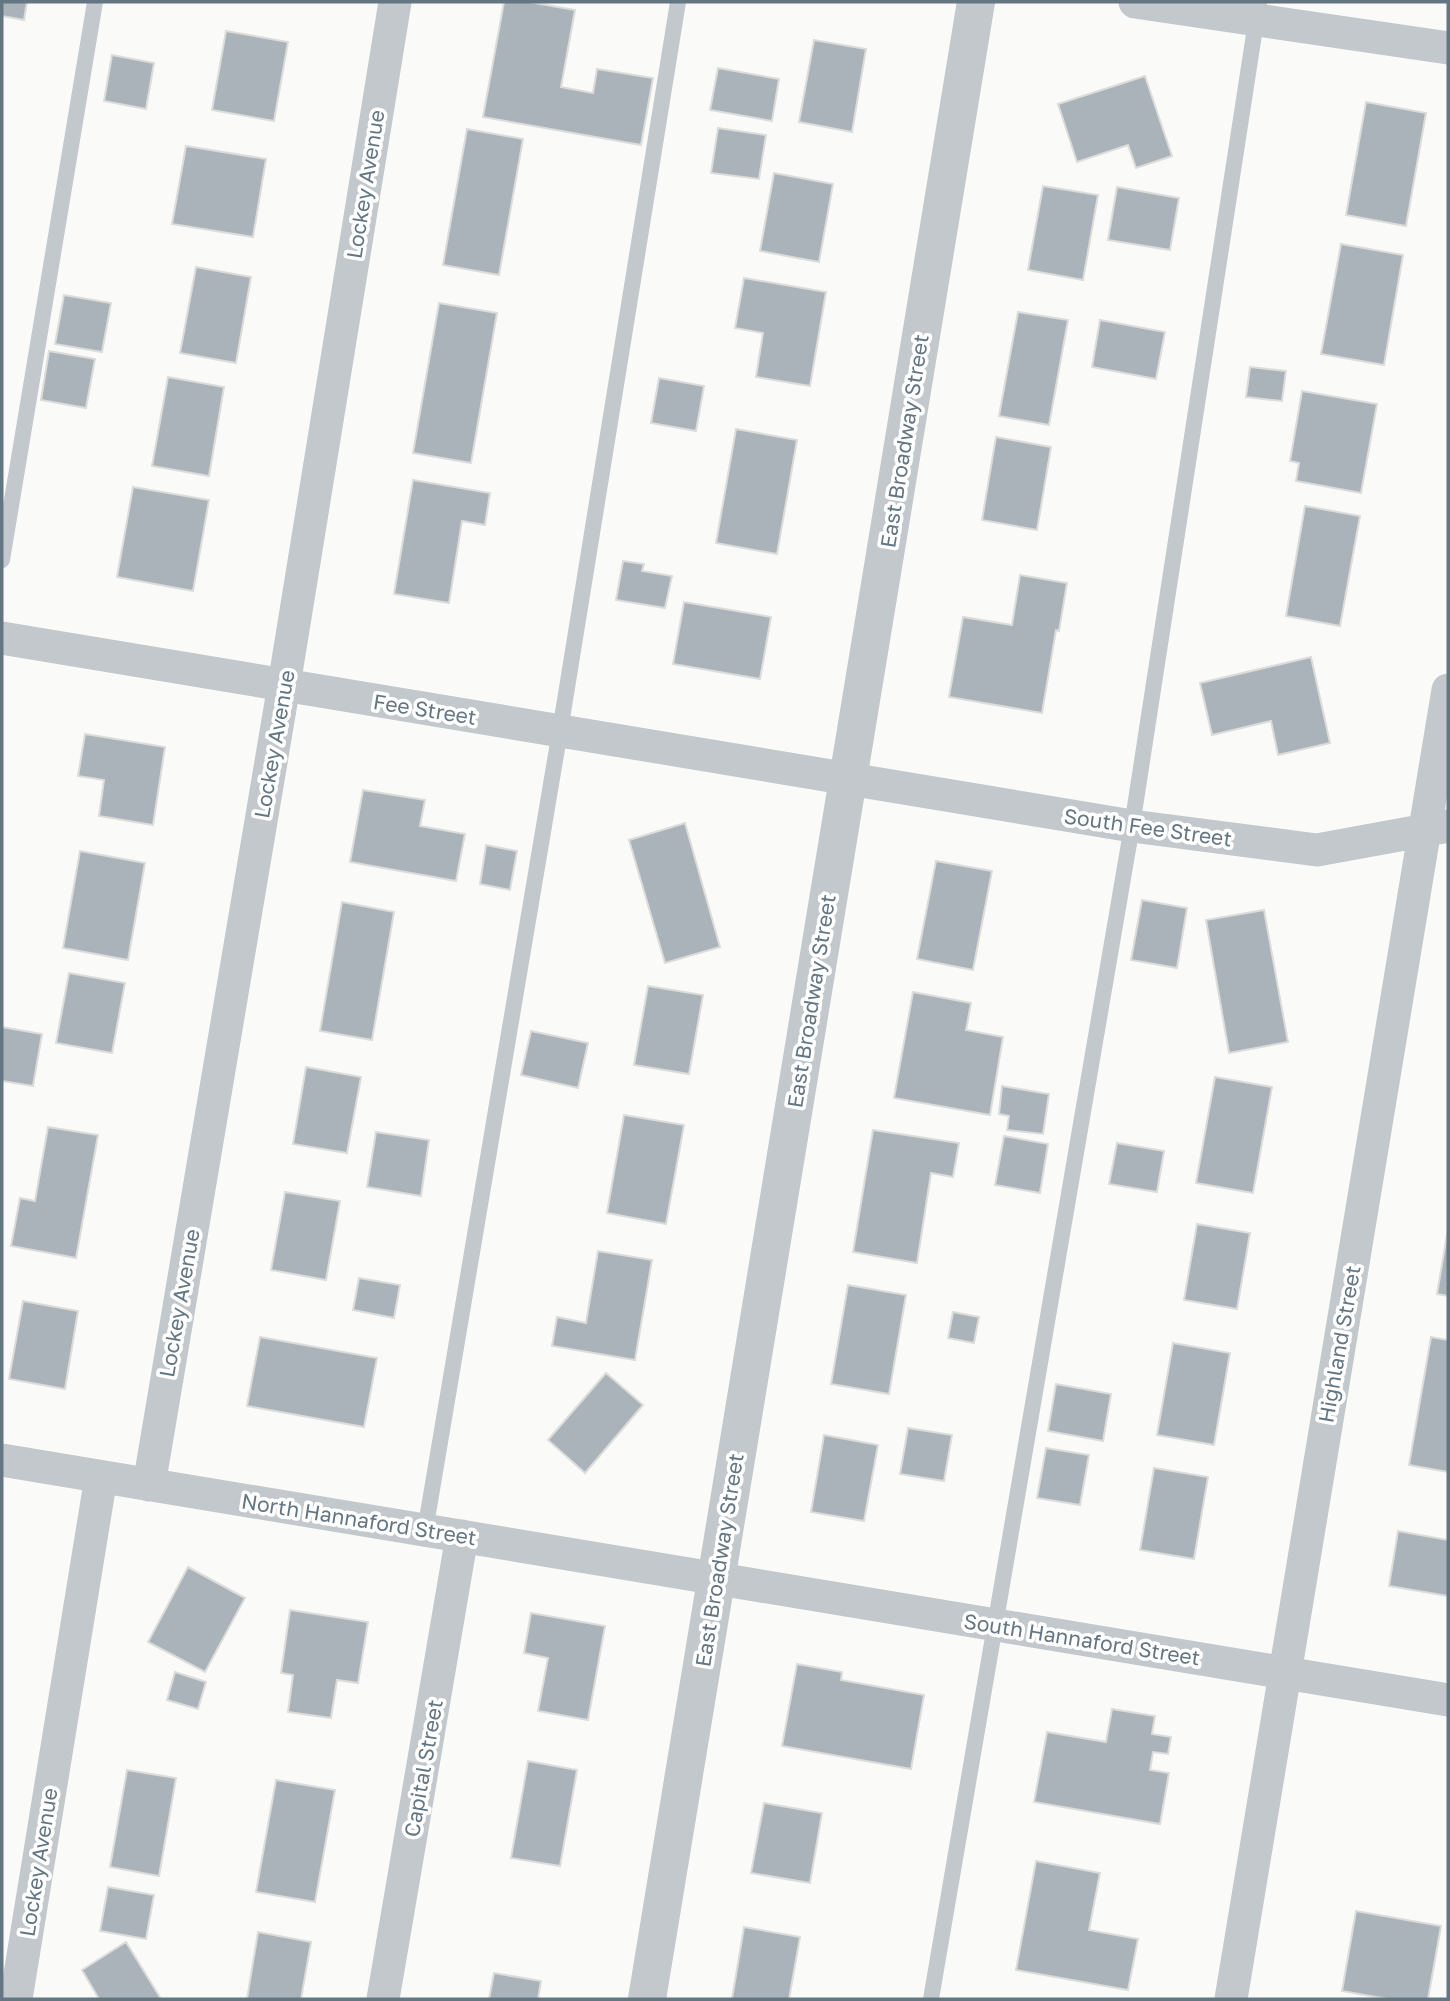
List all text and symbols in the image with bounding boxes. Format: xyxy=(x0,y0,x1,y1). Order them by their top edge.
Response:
street label: Lockey Avenue xyxy=(340,108,390,260)
street label: East Broadway Street xyxy=(874,332,934,550)
street label: Lockey Avenue xyxy=(248,668,300,820)
street label: Fee Street xyxy=(372,688,478,730)
street label: South Fee Street xyxy=(1062,802,1234,852)
street label: East Broadway Street xyxy=(781,892,841,1110)
street label: Lockey Avenue xyxy=(153,1227,205,1379)
street label: Highland Street xyxy=(1312,1263,1366,1425)
street label: East Broadway Street xyxy=(689,1451,749,1669)
street label: North Hannaford Street xyxy=(240,1488,478,1550)
street label: South Hannaford Street xyxy=(962,1607,1202,1671)
street label: Capital Street xyxy=(398,1697,448,1839)
street label: Lockey Avenue xyxy=(13,1786,63,1938)

